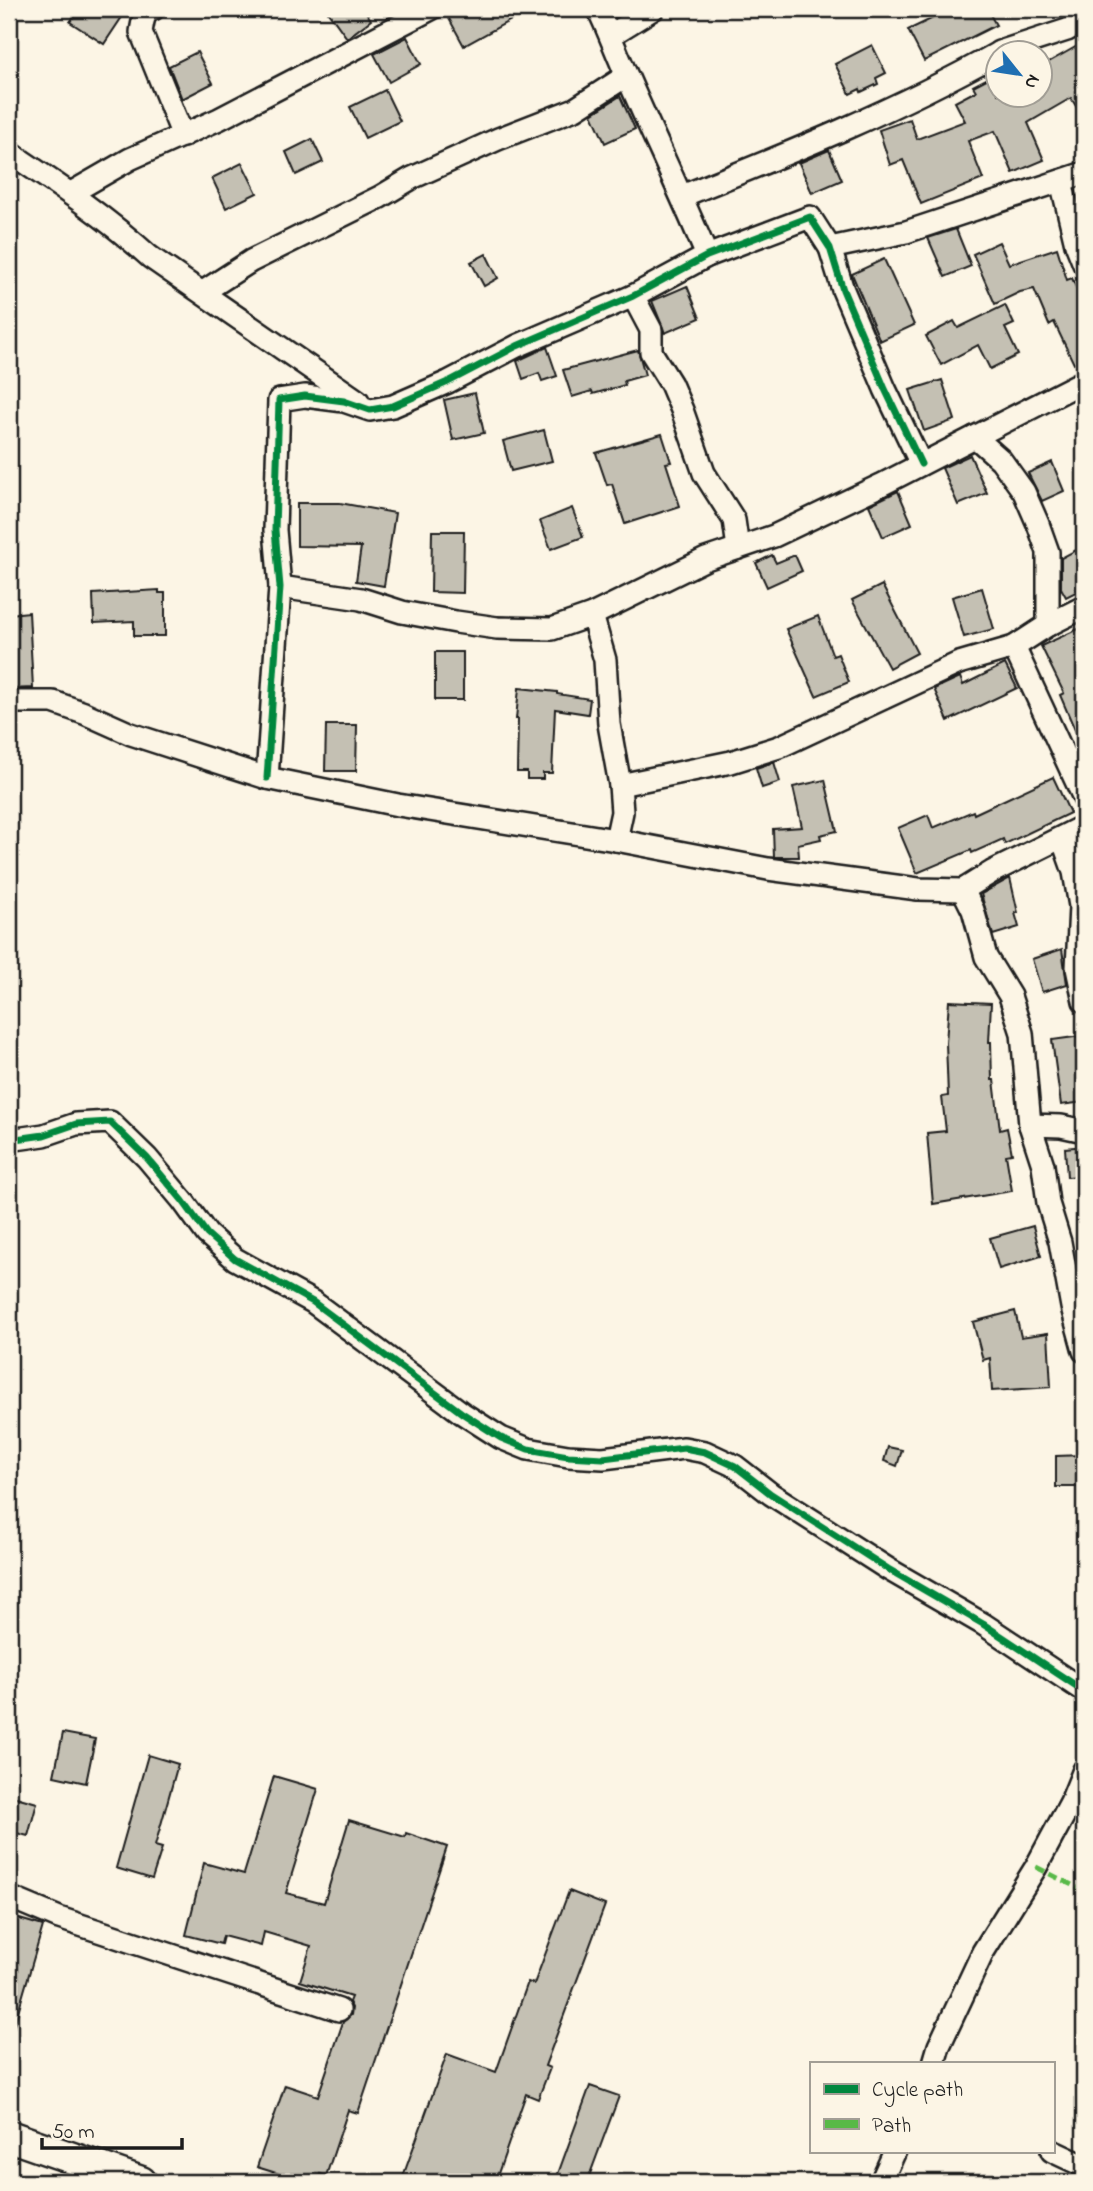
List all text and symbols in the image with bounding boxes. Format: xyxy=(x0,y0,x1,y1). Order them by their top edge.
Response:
north arrow xyxy=(984,38,1054,108)
text: N xyxy=(1017,69,1046,94)
legend xyxy=(810,2062,1054,2152)
text: Cycle path xyxy=(872,2076,963,2108)
scale bar xyxy=(42,2107,182,2151)
text: Path xyxy=(872,2112,911,2142)
text: 50 m xyxy=(52,2118,95,2148)

